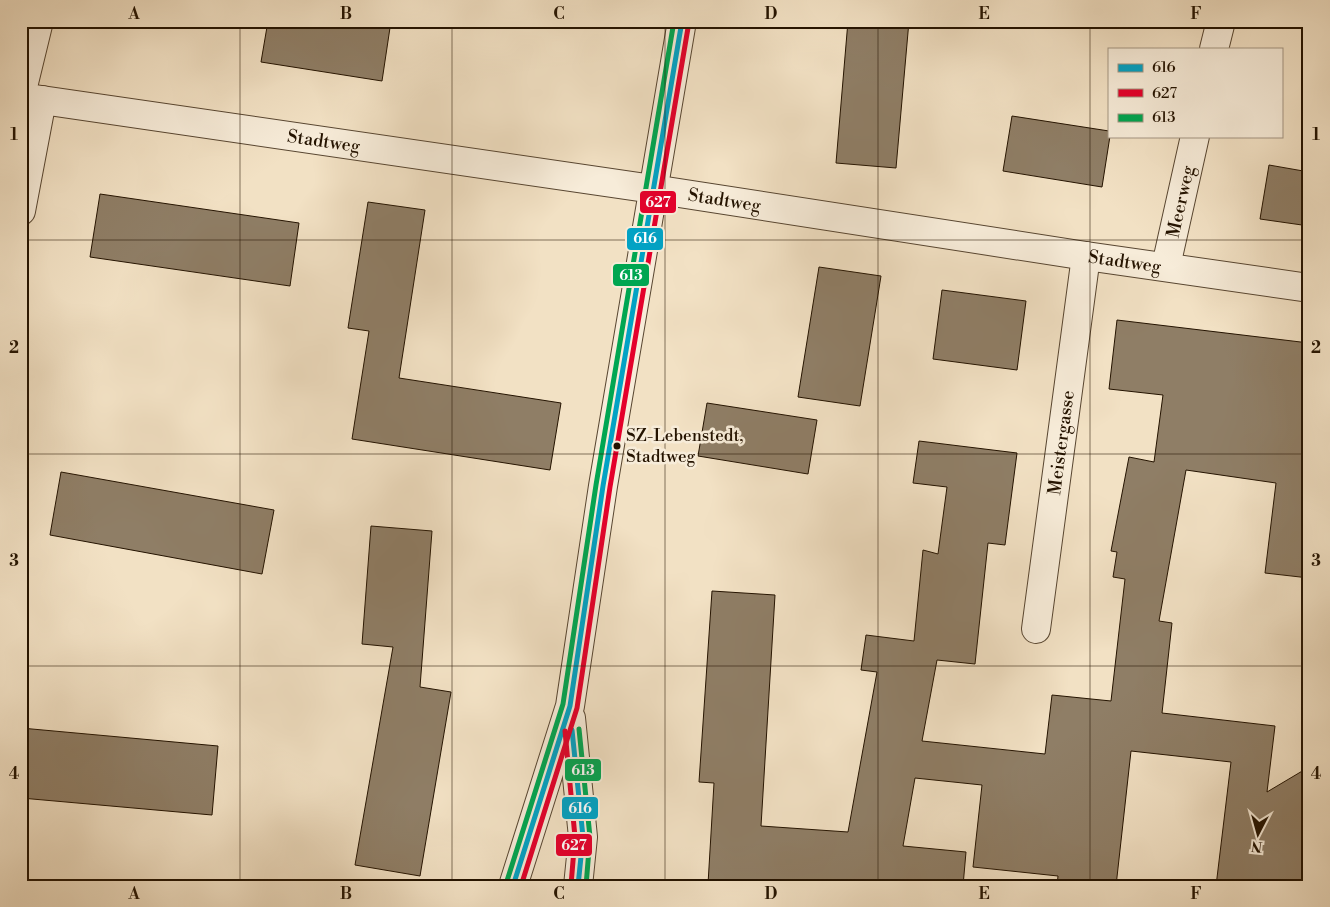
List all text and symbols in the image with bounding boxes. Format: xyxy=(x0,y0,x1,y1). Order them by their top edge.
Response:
text: A xyxy=(127,4,140,24)
text: B xyxy=(340,4,352,24)
text: C xyxy=(553,4,565,24)
text: D xyxy=(765,4,778,24)
text: E xyxy=(978,4,990,24)
text: F xyxy=(1190,4,1202,24)
legend xyxy=(1108,48,1282,138)
text: 616 xyxy=(1152,58,1176,77)
text: 627 xyxy=(1152,84,1178,103)
text: 613 xyxy=(1152,108,1175,127)
street label: Stadtweg xyxy=(286,124,362,158)
text: 1 xyxy=(10,125,18,145)
text: 1 xyxy=(1312,125,1320,145)
street label: Meerweg xyxy=(1161,163,1200,240)
street label: Stadtweg xyxy=(686,183,763,217)
line badge: 627 xyxy=(639,190,677,214)
text: 627 xyxy=(645,194,672,212)
line badge: 616 xyxy=(626,227,664,251)
text: 616 xyxy=(633,230,657,248)
street label: Stadtweg xyxy=(1087,245,1163,278)
line badge: 613 xyxy=(612,263,650,287)
text: 613 xyxy=(619,267,643,285)
text: 2 xyxy=(9,338,19,358)
text: 2 xyxy=(1311,338,1321,358)
street label: Meistergasse xyxy=(1043,389,1079,496)
place label: SZ-Lebenstedt, Stadtweg xyxy=(626,425,744,468)
marker: SZ-Lebenstedt, Stadtweg xyxy=(612,441,622,451)
text: 3 xyxy=(9,551,19,571)
text: 3 xyxy=(1311,551,1321,571)
line badge: 613 xyxy=(564,758,602,782)
text: 613 xyxy=(571,762,595,780)
text: 4 xyxy=(9,764,20,784)
text: 4 xyxy=(1311,764,1322,784)
line badge: 616 xyxy=(561,796,599,820)
text: 616 xyxy=(568,800,592,818)
north arrow xyxy=(1232,810,1282,860)
line badge: 627 xyxy=(555,833,593,857)
text: N xyxy=(1250,836,1263,855)
text: 627 xyxy=(561,837,588,855)
text: A xyxy=(127,884,140,904)
text: B xyxy=(340,884,352,904)
text: C xyxy=(553,884,565,904)
text: D xyxy=(765,884,778,904)
text: E xyxy=(978,884,990,904)
text: F xyxy=(1190,884,1202,904)

